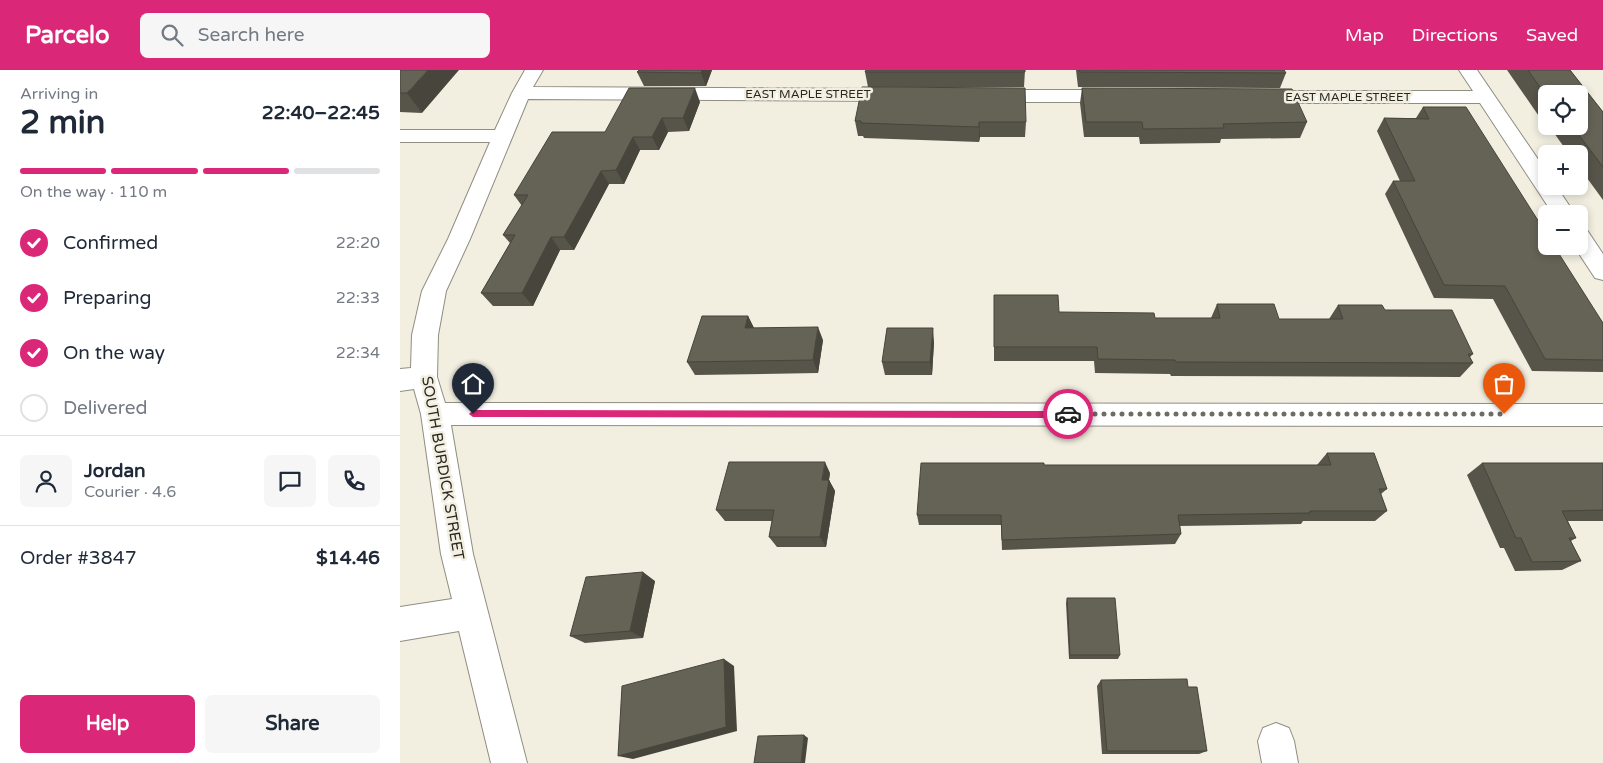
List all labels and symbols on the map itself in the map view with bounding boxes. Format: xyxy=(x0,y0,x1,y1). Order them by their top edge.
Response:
street label: EAST MAPLE STREET xyxy=(745,87,872,101)
street label: EAST MAPLE STREET xyxy=(1285,90,1412,104)
pin xyxy=(452,363,494,414)
pin xyxy=(1483,363,1525,414)
street label: SOUTH BURDICK STREET xyxy=(418,375,468,561)
courier xyxy=(1043,389,1093,439)

